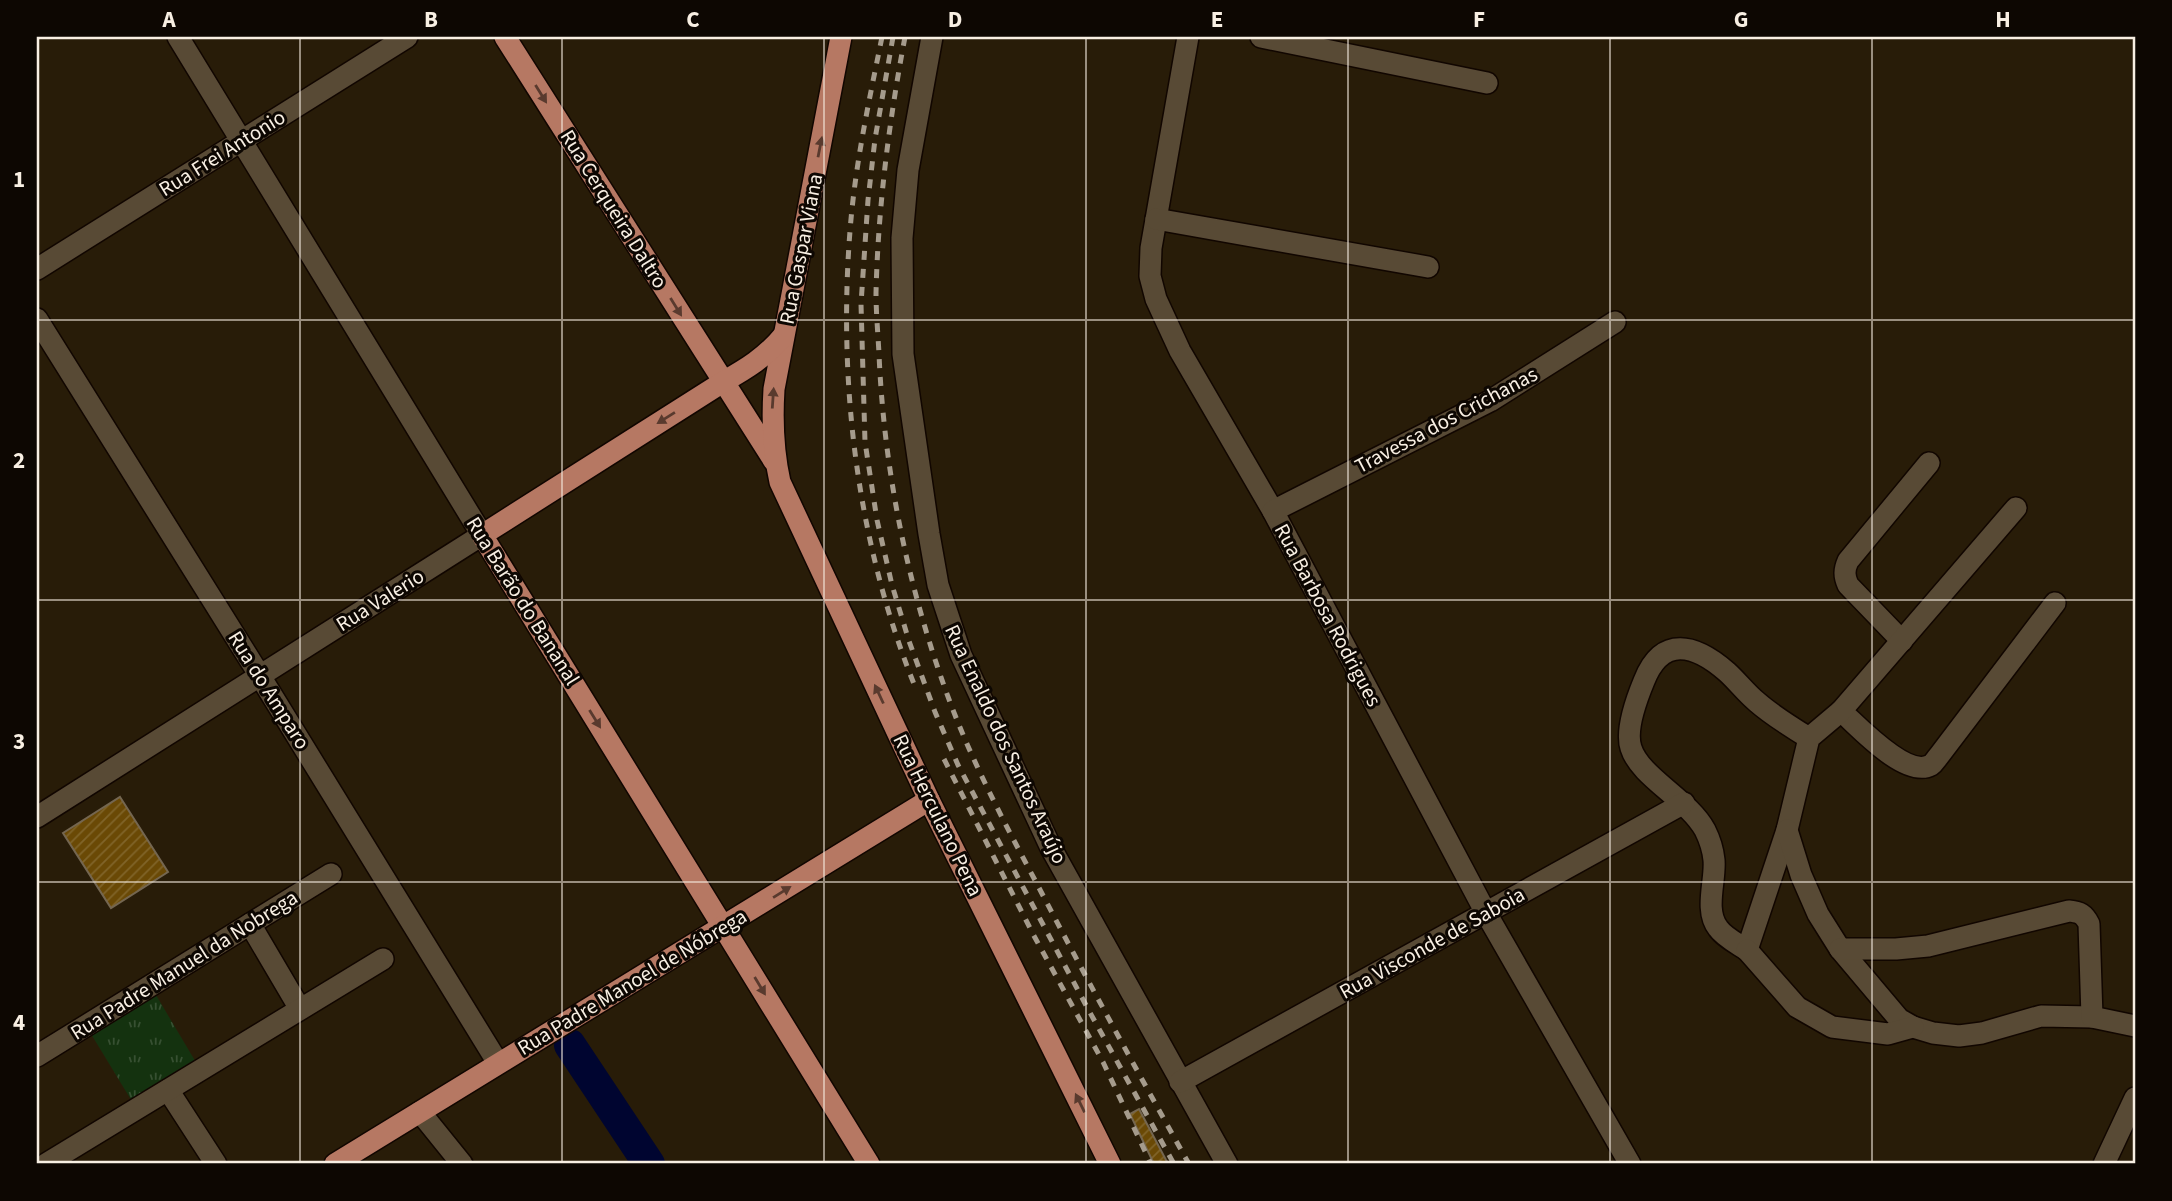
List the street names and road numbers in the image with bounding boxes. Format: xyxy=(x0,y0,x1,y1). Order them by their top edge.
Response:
street label: Rua Frei Antonio xyxy=(153,102,291,204)
street label: Rua Cerqueira Daltro xyxy=(553,124,675,294)
street label: Rua Gaspar Viana xyxy=(772,171,830,327)
street label: Travessa dos Crichanas xyxy=(1349,359,1543,481)
street label: Rua Barão do Bananal xyxy=(459,511,587,691)
street label: Rua Barbosa Rodrigues xyxy=(1267,518,1389,712)
street label: Rua Valerio xyxy=(330,561,430,639)
street label: Rua Enaldo dos Santos Araújo xyxy=(937,619,1075,869)
street label: Rua do Amparo xyxy=(221,625,317,755)
street label: Rua Herculano Pena xyxy=(886,729,990,901)
street label: Rua Visconde de Saboia xyxy=(1334,879,1530,1007)
street label: Rua Padre Manuel da Nobrega xyxy=(65,883,303,1047)
street label: Rua Padre Manoel de Nóbrega xyxy=(512,901,752,1063)

